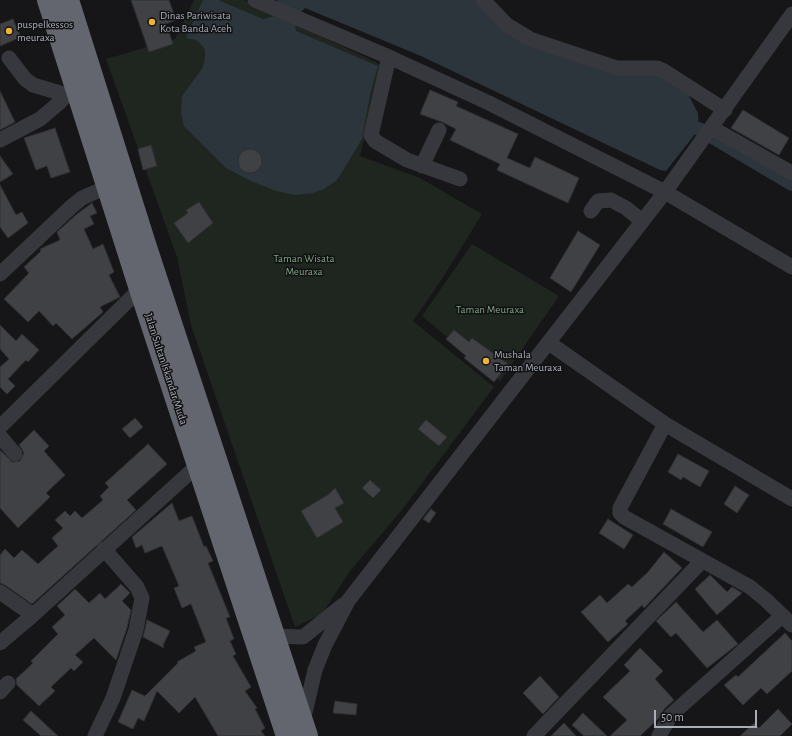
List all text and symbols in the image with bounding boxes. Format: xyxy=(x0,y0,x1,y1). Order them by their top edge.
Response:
place label: Dinas Pariwisata Kota Banda Aceh xyxy=(160,9,232,35)
marker: Dinas Pariwisata Kota Banda Aceh xyxy=(147,17,157,27)
place label: puspelkessos meuraxa xyxy=(17,18,73,44)
marker: puspelkessos meuraxa xyxy=(4,26,14,36)
park label: Taman Wisata Meuraxa xyxy=(273,252,335,278)
park label: Taman Meuraxa xyxy=(456,303,524,317)
street label: Jalan Sultan Iskandar Muda xyxy=(142,312,190,426)
place label: Mushala Taman Meuraxa xyxy=(494,348,562,374)
marker: Mushala Taman Meuraxa xyxy=(481,356,491,366)
scale bar xyxy=(656,702,759,728)
text: 50 m xyxy=(661,711,684,723)

